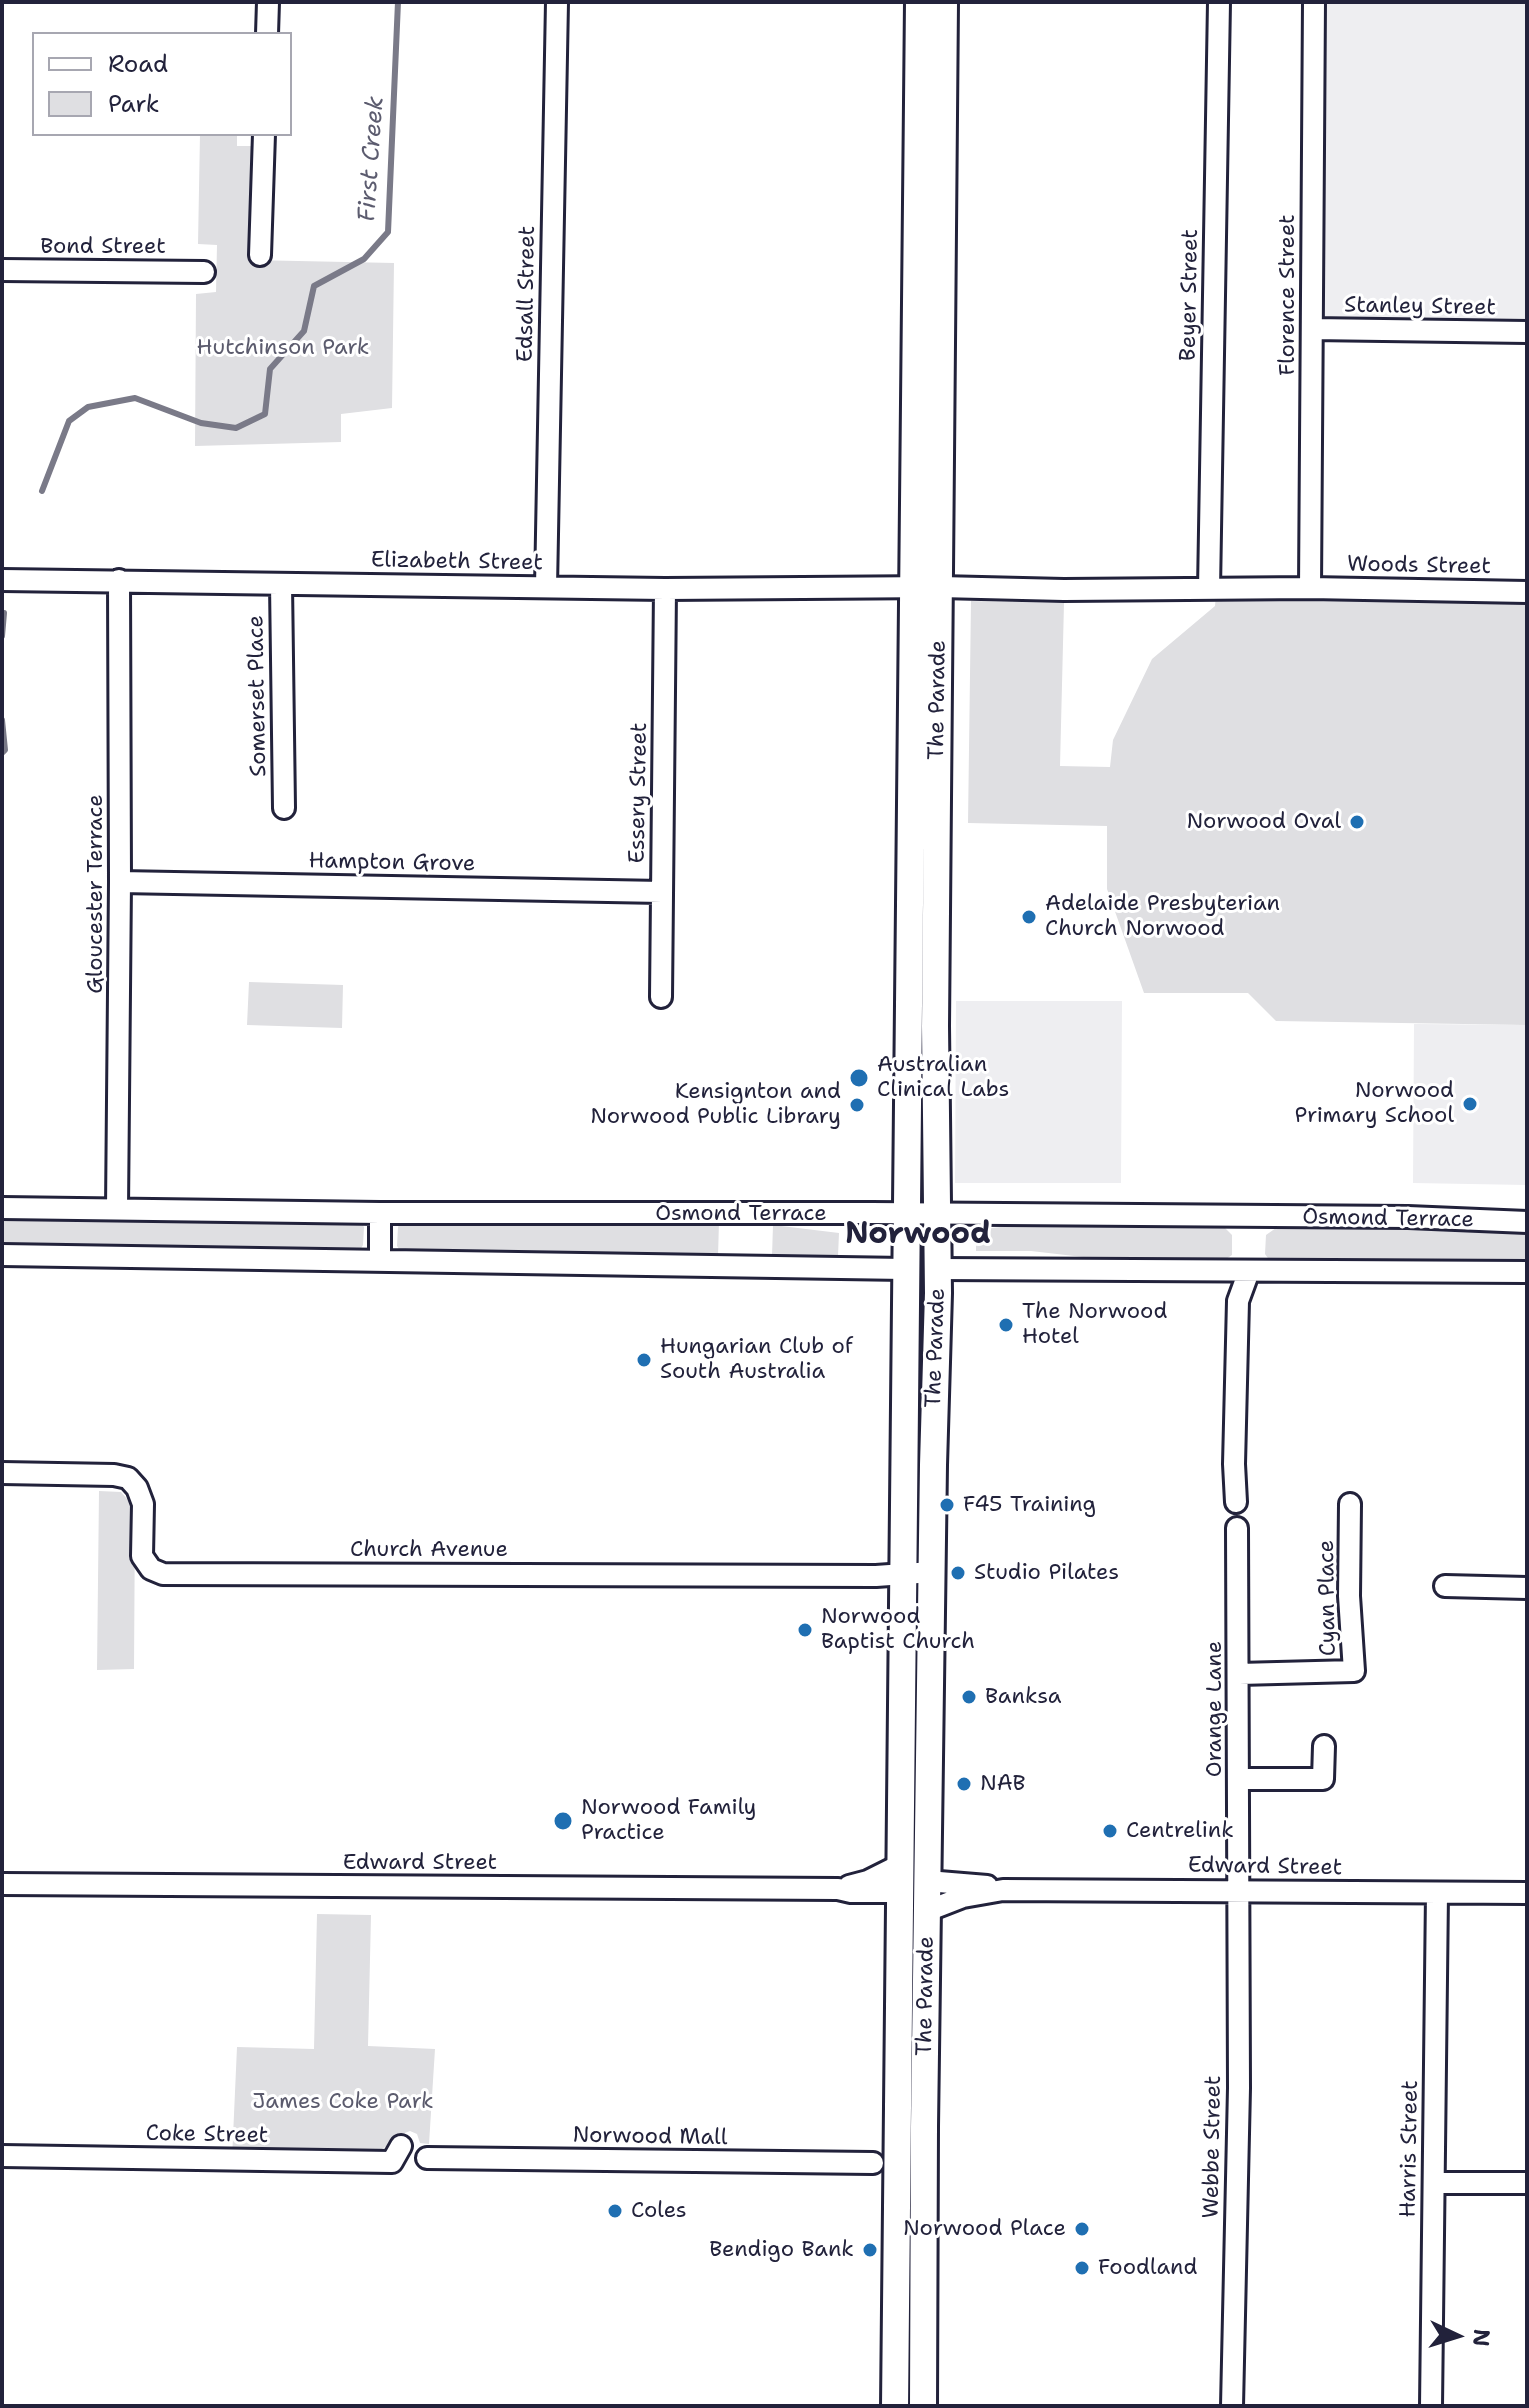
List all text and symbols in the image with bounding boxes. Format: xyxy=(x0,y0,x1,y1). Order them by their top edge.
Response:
legend xyxy=(32,32,292,136)
text: Road xyxy=(108,48,168,80)
text: Park xyxy=(108,88,160,120)
water label: First Creek xyxy=(353,95,391,223)
street label: Florence Street xyxy=(1275,214,1301,376)
street label: Edsall Street xyxy=(513,226,541,362)
street label: Beyer Street xyxy=(1176,229,1204,361)
street label: Bond Street xyxy=(40,234,166,260)
street label: Stanley Street xyxy=(1344,292,1496,322)
park label: Hutchinson Park xyxy=(197,335,369,361)
street label: Elizabeth Street xyxy=(371,547,543,577)
street label: Woods Street xyxy=(1347,552,1491,580)
street label: Somerset Place xyxy=(243,615,273,777)
street label: The Parade xyxy=(924,640,952,760)
street label: Essery Street xyxy=(625,722,653,864)
street label: Gloucester Terrace xyxy=(83,794,109,994)
place label: Norwood Oval xyxy=(1187,809,1341,835)
marker: Norwood Oval xyxy=(1348,813,1366,831)
street label: Hampton Grove xyxy=(308,848,476,878)
place label: Adelaide Presbyterian Church Norwood xyxy=(1045,891,1280,942)
marker: Adelaide Presbyterian Church Norwood xyxy=(1020,908,1038,926)
place label: Australian Clinical Labs xyxy=(877,1052,1009,1104)
marker: Australian Clinical Labs xyxy=(848,1067,870,1089)
place label: Norwood Primary School xyxy=(1295,1078,1454,1130)
place label: Kensignton and Norwood Public Library xyxy=(590,1079,841,1130)
marker: Norwood Primary School xyxy=(1461,1095,1479,1113)
marker: Kensignton and Norwood Public Library xyxy=(848,1096,866,1114)
street label: Osmond Terrace xyxy=(655,1201,827,1227)
street label: Osmond Terrace xyxy=(1302,1204,1474,1234)
district label: Norwood xyxy=(845,1217,991,1253)
street label: The Parade xyxy=(921,1288,951,1408)
place label: The Norwood Hotel xyxy=(1022,1299,1167,1350)
marker: The Norwood Hotel xyxy=(997,1316,1015,1334)
place label: Hungarian Club of South Australia xyxy=(660,1334,853,1386)
marker: Hungarian Club of South Australia xyxy=(635,1351,653,1369)
place label: F45 Training xyxy=(963,1492,1096,1518)
marker: F45 Training xyxy=(938,1496,956,1514)
street label: Church Avenue xyxy=(350,1537,508,1563)
street label: Cyan Place xyxy=(1314,1540,1342,1656)
place label: Studio Pilates xyxy=(974,1560,1119,1586)
marker: Studio Pilates xyxy=(949,1564,967,1582)
place label: Norwood Baptist Church xyxy=(821,1604,975,1656)
marker: Norwood Baptist Church xyxy=(796,1621,814,1639)
street label: Orange Lane xyxy=(1202,1641,1228,1777)
place label: Banksa xyxy=(985,1684,1061,1710)
marker: Banksa xyxy=(960,1688,978,1706)
place label: NAB xyxy=(980,1771,1026,1797)
marker: NAB xyxy=(955,1775,973,1793)
place label: Norwood Family Practice xyxy=(581,1795,756,1846)
marker: Norwood Family Practice xyxy=(552,1810,574,1832)
place label: Centrelink xyxy=(1126,1818,1234,1844)
marker: Centrelink xyxy=(1101,1822,1119,1840)
street label: Edward Street xyxy=(343,1850,497,1876)
street label: Edward Street xyxy=(1188,1852,1342,1882)
street label: The Parade xyxy=(912,1936,940,2056)
street label: Webbe Street xyxy=(1199,2075,1227,2219)
street label: Harris Street xyxy=(1396,2080,1424,2218)
park label: James Coke Park xyxy=(252,2089,434,2115)
street label: Coke Street xyxy=(145,2121,269,2149)
street label: Norwood Mall xyxy=(572,2122,728,2152)
place label: Coles xyxy=(631,2198,687,2224)
marker: Coles xyxy=(606,2202,624,2220)
place label: Norwood Place xyxy=(903,2216,1066,2242)
marker: Norwood Place xyxy=(1073,2220,1091,2238)
place label: Bendigo Bank xyxy=(709,2237,854,2263)
marker: Bendigo Bank xyxy=(861,2241,879,2259)
place label: Foodland xyxy=(1098,2255,1197,2281)
marker: Foodland xyxy=(1073,2259,1091,2277)
north arrow xyxy=(1417,2296,1497,2376)
text: N xyxy=(1466,2328,1497,2347)

